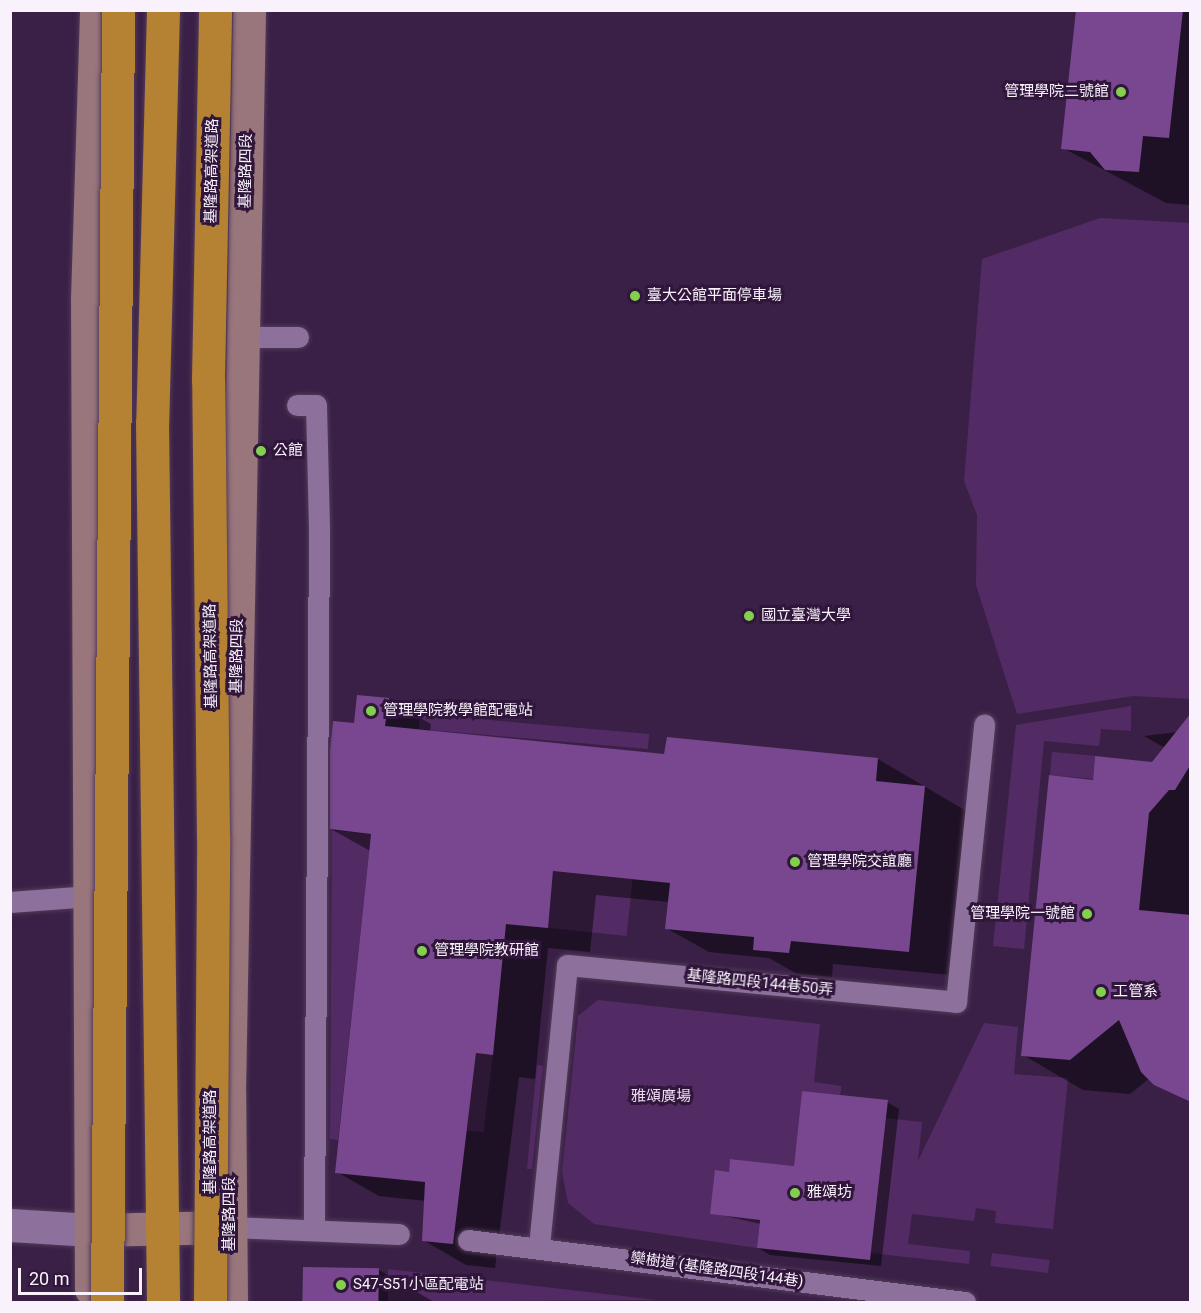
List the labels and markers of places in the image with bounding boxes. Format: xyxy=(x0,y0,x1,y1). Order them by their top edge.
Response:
place label: 管理學院二號館 xyxy=(1004,83,1109,101)
marker: 管理學院二號館 xyxy=(1114,85,1128,99)
place label: 臺大公館平面停車場 xyxy=(647,287,782,305)
marker: 臺大公館平面停車場 xyxy=(628,289,642,303)
place label: 公館 xyxy=(273,442,303,460)
marker: 公館 xyxy=(254,444,268,458)
place label: 國立臺灣大學 xyxy=(761,607,851,625)
marker: 國立臺灣大學 xyxy=(742,609,756,623)
place label: 管理學院教學館配電站 xyxy=(383,702,533,720)
marker: 管理學院教學館配電站 xyxy=(364,704,378,718)
place label: 管理學院交誼廳 xyxy=(807,853,912,871)
marker: 管理學院交誼廳 xyxy=(788,855,802,869)
place label: 管理學院一號館 xyxy=(970,905,1075,923)
marker: 管理學院一號館 xyxy=(1080,907,1094,921)
place label: 管理學院教研館 xyxy=(434,942,539,960)
marker: 管理學院教研館 xyxy=(415,944,429,958)
place label: 工管系 xyxy=(1113,983,1158,1001)
marker: 工管系 xyxy=(1094,985,1108,999)
place label: 雅頌坊 xyxy=(807,1184,852,1202)
marker: 雅頌坊 xyxy=(788,1186,802,1200)
place label: S47-S51小區配電站 xyxy=(353,1276,484,1294)
marker: S47-S51小區配電站 xyxy=(334,1278,348,1292)

